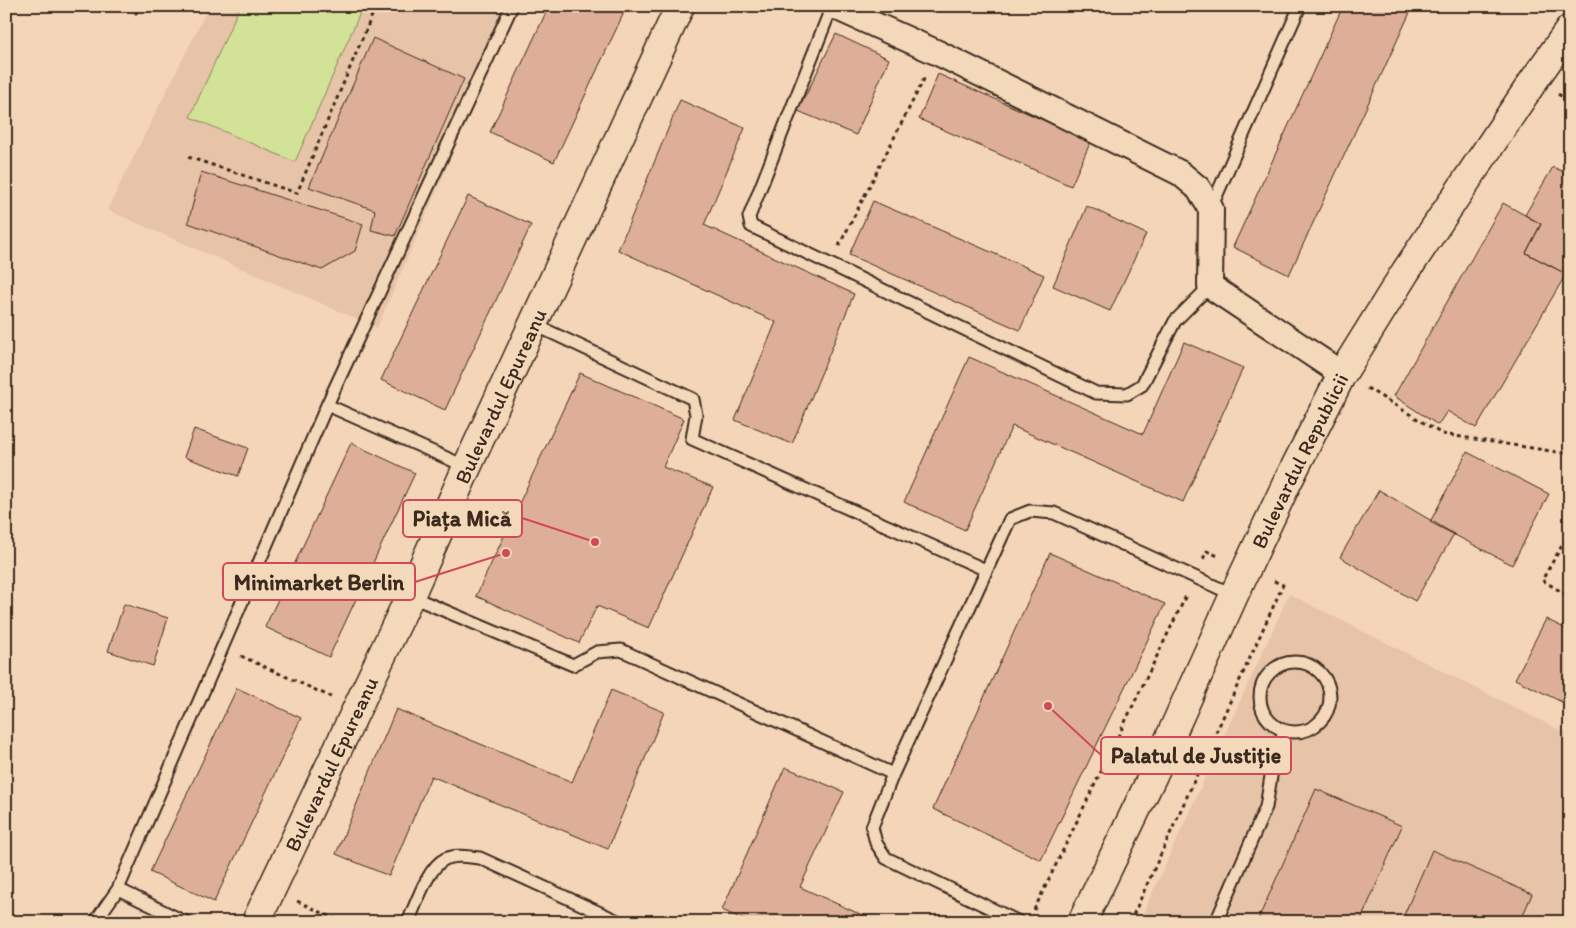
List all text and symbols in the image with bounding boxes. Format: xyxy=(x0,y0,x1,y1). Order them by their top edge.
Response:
street label: Bulevardul Epureanu xyxy=(449,304,551,487)
street label: Bulevardul Republicii xyxy=(1245,369,1353,552)
callout: Piața Mică xyxy=(403,500,522,537)
text: Piața Mică xyxy=(413,505,512,532)
callout: Minimarket Berlin xyxy=(223,563,415,600)
text: Minimarket Berlin xyxy=(234,569,405,596)
street label: Bulevardul Epureanu xyxy=(279,672,383,855)
callout: Palatul de Justiție xyxy=(1101,737,1291,774)
text: Palatul de Justiție xyxy=(1111,742,1281,769)

